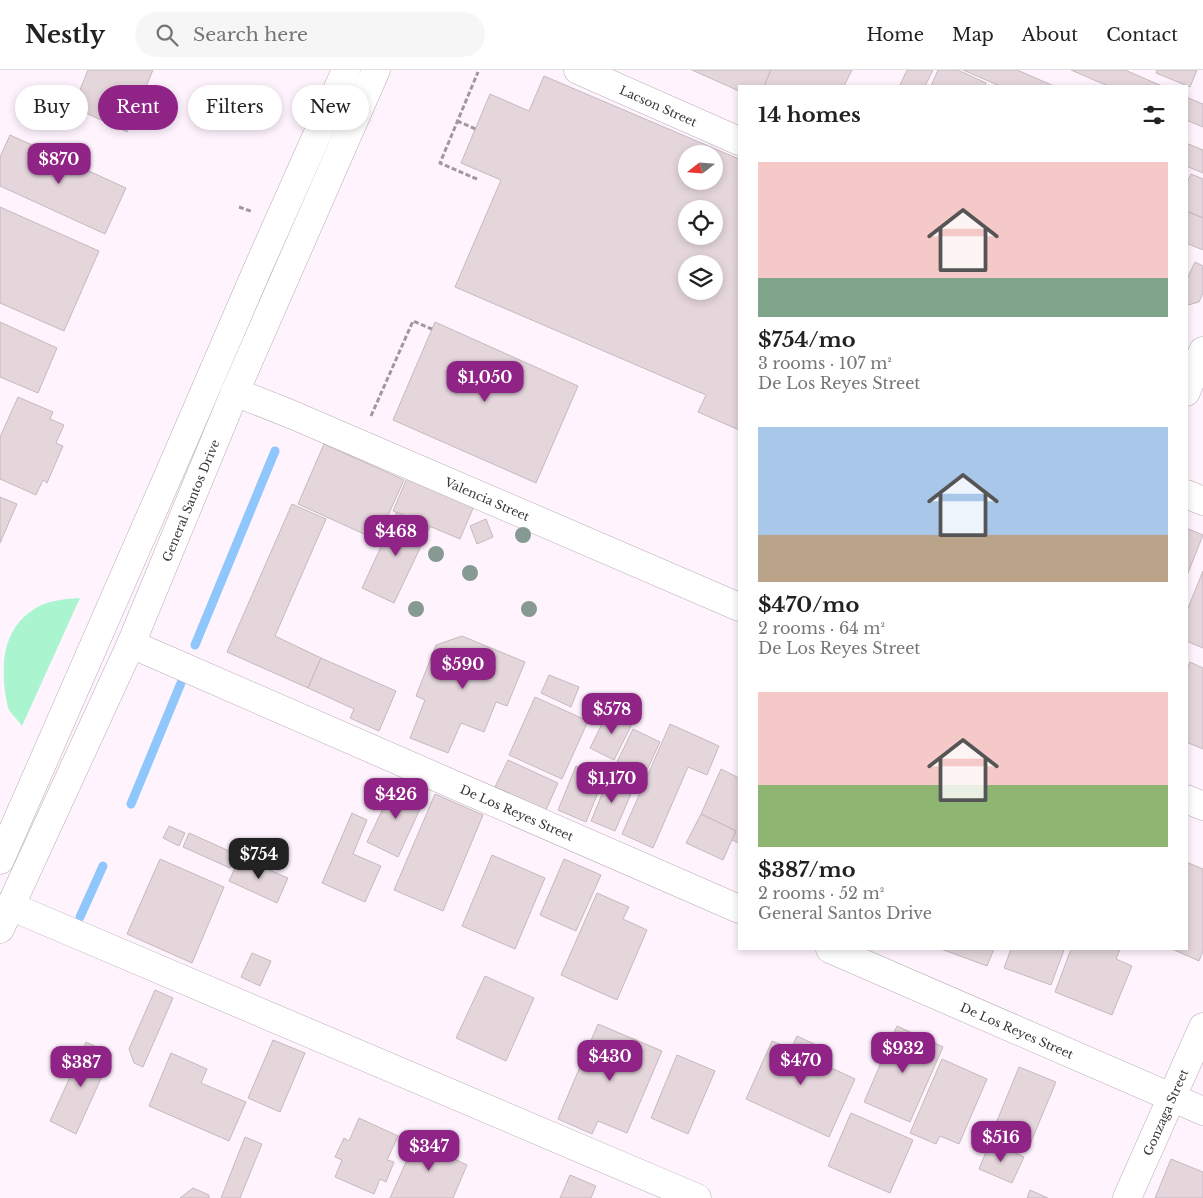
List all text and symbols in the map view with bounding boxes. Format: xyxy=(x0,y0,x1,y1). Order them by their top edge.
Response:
search box xyxy=(135,12,485,57)
text: Nestly xyxy=(25,20,105,49)
icon: search xyxy=(153,21,181,49)
text: Search here xyxy=(193,23,308,46)
text: Home xyxy=(866,24,924,46)
text: Map xyxy=(952,24,994,46)
text: About xyxy=(1022,24,1078,46)
text: Contact xyxy=(1106,24,1178,46)
street label: Lacson Street xyxy=(618,82,700,129)
chip: Buy xyxy=(15,85,88,130)
chip: Rent xyxy=(98,85,178,130)
chip: Filters xyxy=(188,85,282,130)
chip: New xyxy=(292,85,369,130)
icon: filters xyxy=(1140,101,1168,129)
text: 14 homes xyxy=(758,102,861,128)
pin: $870 xyxy=(29,142,89,185)
north arrow xyxy=(678,145,722,190)
map controls xyxy=(678,145,723,300)
text: $870 xyxy=(39,149,79,169)
icon: home xyxy=(918,195,1008,285)
button: locate xyxy=(678,200,723,245)
button: layers xyxy=(678,255,723,300)
text: $754/mo xyxy=(758,327,856,353)
text: 3 rooms · 107 m² xyxy=(758,353,892,373)
pin: $1,050 xyxy=(444,360,526,403)
text: $1,050 xyxy=(458,367,512,387)
text: De Los Reyes Street xyxy=(758,373,920,393)
street label: General Santos Drive xyxy=(158,437,222,564)
icon: home xyxy=(918,460,1008,550)
street label: Valencia Street xyxy=(442,473,532,524)
pin: $468 xyxy=(366,514,426,557)
text: $468 xyxy=(375,521,417,541)
text: $470/mo xyxy=(758,592,859,618)
text: 2 rooms · 64 m² xyxy=(758,618,885,638)
text: De Los Reyes Street xyxy=(758,638,920,658)
pin: $590 xyxy=(433,648,493,690)
text: $590 xyxy=(442,654,484,674)
pin: $578 xyxy=(582,692,642,735)
text: $578 xyxy=(593,699,631,719)
icon: home xyxy=(918,725,1008,815)
pin: $1,170 xyxy=(571,762,653,804)
text: $1,170 xyxy=(588,768,636,788)
pin: $426 xyxy=(366,778,426,820)
street label: De Los Reyes Street xyxy=(458,781,576,844)
text: $426 xyxy=(375,784,417,804)
pin: $754 xyxy=(229,838,289,880)
text: $754 xyxy=(240,844,278,864)
text: $387/mo xyxy=(758,857,856,883)
text: 2 rooms · 52 m² xyxy=(758,883,884,903)
text: General Santos Drive xyxy=(758,903,932,923)
street label: De Los Reyes Street xyxy=(958,999,1076,1062)
pin: $932 xyxy=(873,1032,933,1074)
text: $932 xyxy=(882,1038,924,1058)
pin: $430 xyxy=(580,1040,640,1082)
pin: $470 xyxy=(771,1044,831,1086)
pin: $387 xyxy=(51,1046,111,1088)
text: $430 xyxy=(588,1046,632,1066)
text: $470 xyxy=(780,1050,822,1070)
text: $387 xyxy=(62,1052,100,1072)
street label: Gonzaga Street xyxy=(1139,1066,1191,1158)
pin: $516 xyxy=(971,1120,1031,1163)
text: $516 xyxy=(982,1127,1020,1147)
pin: $347 xyxy=(399,1130,459,1172)
text: $347 xyxy=(409,1136,449,1156)

